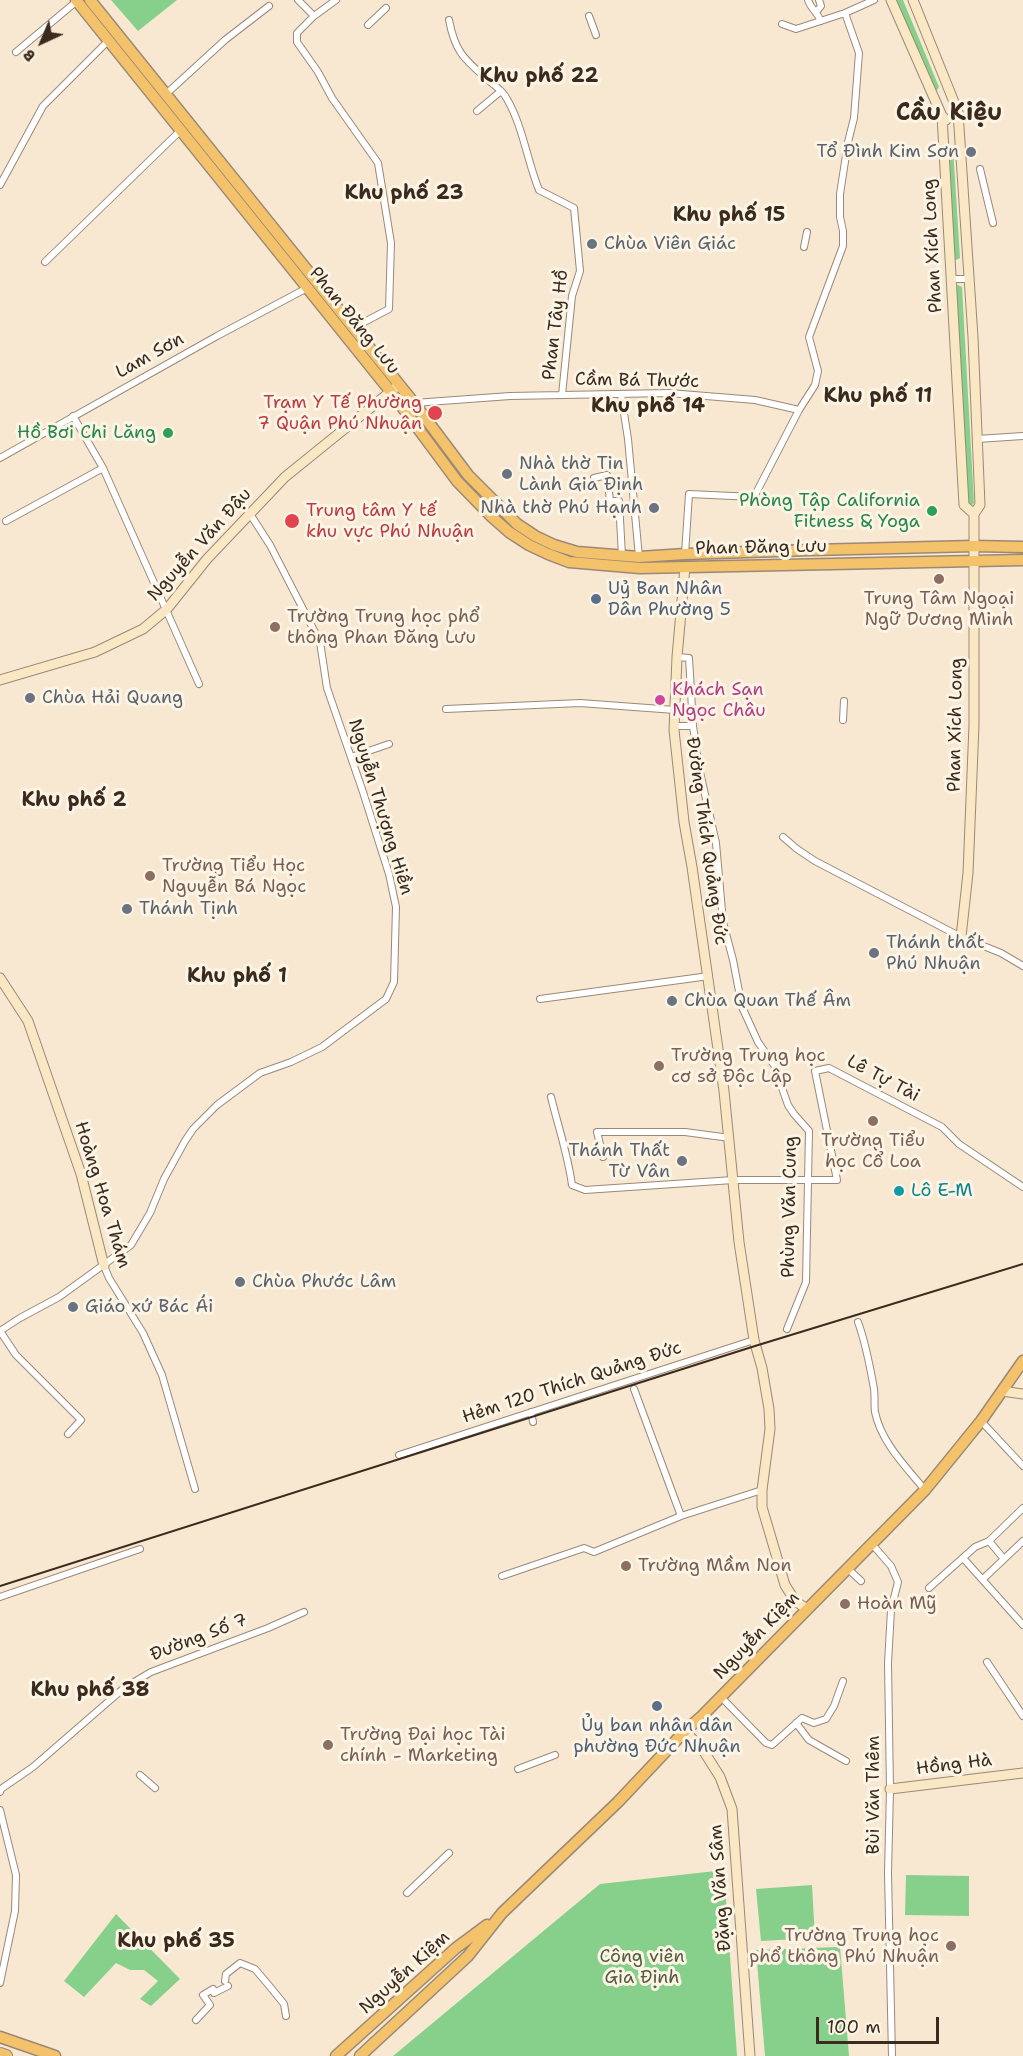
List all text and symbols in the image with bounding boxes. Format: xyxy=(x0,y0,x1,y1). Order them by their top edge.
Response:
north arrow xyxy=(12,12,72,72)
text: B xyxy=(18,44,40,66)
district label: Khu phố 22 xyxy=(480,65,598,89)
district label: Cầu Kiệu xyxy=(896,100,1002,128)
place label: Tổ Đình Kim Sơn xyxy=(816,141,959,163)
marker: Tổ Đình Kim Sơn xyxy=(964,145,978,159)
street label: Phan Xích Long xyxy=(919,178,947,314)
district label: Khu phố 23 xyxy=(345,182,463,206)
district label: Khu phố 15 xyxy=(673,204,785,228)
place label: Chùa Viên Giác xyxy=(604,233,736,255)
marker: Chùa Viên Giác xyxy=(585,237,599,251)
street label: Phan Đăng Lưu xyxy=(304,263,404,379)
street label: Phan Tây Hồ xyxy=(539,268,573,382)
street label: Lam Sơn xyxy=(112,328,188,384)
street label: Cầm Bá Thước xyxy=(575,369,699,393)
district label: Khu phố 11 xyxy=(824,385,932,409)
place label: Trạm Y Tế Phường 7 Quận Phú Nhuận xyxy=(257,392,422,434)
district label: Khu phố 14 xyxy=(591,395,705,419)
marker: Trạm Y Tế Phường 7 Quận Phú Nhuận xyxy=(426,404,444,422)
place label: Hồ Bơi Chi Lăng xyxy=(17,422,156,444)
marker: Hồ Bơi Chi Lăng xyxy=(161,426,175,440)
place label: Nhà thờ Tin Lành Gia Định xyxy=(519,453,643,496)
marker: Nhà thờ Tin Lành Gia Định xyxy=(500,467,514,481)
street label: Nguyễn Văn Đậu xyxy=(143,484,257,606)
place label: Phòng Tập California Fitness & Yoga xyxy=(739,490,920,532)
place label: Nhà thờ Phú Hạnh xyxy=(480,497,642,519)
place label: Trung tâm Y tế khu vực Phú Nhuận xyxy=(306,500,474,542)
marker: Nhà thờ Phú Hạnh xyxy=(647,501,661,515)
marker: Phòng Tập California Fitness & Yoga xyxy=(925,504,939,518)
marker: Trung tâm Y tế khu vực Phú Nhuận xyxy=(283,512,301,530)
street label: Phan Đăng Lưu xyxy=(695,536,827,560)
marker: Trung Tâm Ngoại Ngữ Dương Minh xyxy=(932,572,946,586)
place label: Uỷ Ban Nhân Dân Phường 5 xyxy=(608,578,731,620)
place label: Trung Tâm Ngoại Ngữ Dương Minh xyxy=(864,588,1014,630)
marker: Uỷ Ban Nhân Dân Phường 5 xyxy=(589,592,603,606)
place label: Trường Trung học phổ thông Phan Đăng Lưu xyxy=(287,606,480,648)
marker: Trường Trung học phổ thông Phan Đăng Lưu xyxy=(268,620,282,634)
street label: Phan Xích Long xyxy=(944,658,968,792)
place label: Khách Sạn Ngọc Châu xyxy=(672,679,766,722)
place label: Chùa Hải Quang xyxy=(42,687,183,709)
marker: Chùa Hải Quang xyxy=(23,691,37,705)
marker: Khách Sạn Ngọc Châu xyxy=(653,693,667,707)
street label: Nguyễn Thượng Hiền xyxy=(343,716,417,898)
street label: Đường Thích Quảng Đức xyxy=(681,736,731,946)
district label: Khu phố 2 xyxy=(21,789,127,813)
place label: Trường Tiểu Học Nguyễn Bá Ngọc xyxy=(162,855,306,898)
marker: Trường Tiểu Học Nguyễn Bá Ngọc xyxy=(143,869,157,883)
place label: Thánh Tịnh xyxy=(139,898,238,920)
marker: Thánh Tịnh xyxy=(120,902,134,916)
place label: Thánh thất Phú Nhuận xyxy=(886,932,985,974)
marker: Thánh thất Phú Nhuận xyxy=(867,946,881,960)
district label: Khu phố 1 xyxy=(187,965,287,989)
place label: Chùa Quan Thế Âm xyxy=(684,990,851,1012)
marker: Chùa Quan Thế Âm xyxy=(665,994,679,1008)
place label: Trường Trung học cơ sở Độc Lập xyxy=(671,1045,826,1088)
street label: Lê Tự Tài xyxy=(843,1051,923,1107)
marker: Trường Trung học cơ sở Độc Lập xyxy=(652,1059,666,1073)
marker: Trường Tiểu học Cổ Loa xyxy=(866,1114,880,1128)
street label: Hoàng Hoa Thám xyxy=(69,1119,135,1271)
place label: Trường Tiểu học Cổ Loa xyxy=(821,1130,925,1172)
street label: Phùng Văn Cung xyxy=(778,1136,802,1278)
place label: Thánh Thất Từ Vân xyxy=(569,1140,670,1182)
marker: Thánh Thất Từ Vân xyxy=(675,1154,689,1168)
place label: Lô E-M xyxy=(911,1180,973,1202)
marker: Lô E-M xyxy=(892,1184,906,1198)
place label: Chùa Phước Lâm xyxy=(252,1271,396,1293)
marker: Chùa Phước Lâm xyxy=(233,1275,247,1289)
place label: Giáo xứ Bác Ái xyxy=(85,1296,213,1318)
marker: Giáo xứ Bác Ái xyxy=(66,1300,80,1314)
street label: Hẻm 120 Thích Quảng Đức xyxy=(460,1337,684,1429)
place label: Trường Mầm Non xyxy=(638,1555,792,1577)
marker: Trường Mầm Non xyxy=(619,1559,633,1573)
street label: Nguyễn Kiệm xyxy=(710,1588,804,1684)
place label: Hoàn Mỹ xyxy=(857,1593,937,1615)
marker: Hoàn Mỹ xyxy=(838,1597,852,1611)
street label: Đường Số 7 xyxy=(147,1610,251,1666)
district label: Khu phố 38 xyxy=(31,1679,149,1703)
marker: Ủy ban nhân dân phường Đức Nhuận xyxy=(650,1699,664,1713)
place label: Ủy ban nhân dân phường Đức Nhuận xyxy=(574,1715,740,1758)
place label: Trường Đại học Tài chính - Marketing xyxy=(340,1724,505,1766)
street label: Bùi Văn Thêm xyxy=(863,1736,885,1854)
marker: Trường Đại học Tài chính - Marketing xyxy=(321,1738,335,1752)
street label: Hồng Hà xyxy=(915,1750,993,1780)
street label: Đặng Văn Sâm xyxy=(706,1824,736,1952)
place label: Trường Trung học phổ thông Phú Nhuận xyxy=(749,1925,939,1968)
street label: Nguyễn Kiệm xyxy=(355,1927,455,2019)
district label: Khu phố 35 xyxy=(117,1930,235,1954)
marker: Trường Trung học phổ thông Phú Nhuận xyxy=(944,1939,958,1953)
park label: Công viên Gia Định xyxy=(599,1946,685,1988)
scale bar xyxy=(819,2005,942,2043)
text: 100 m xyxy=(827,2015,881,2039)

